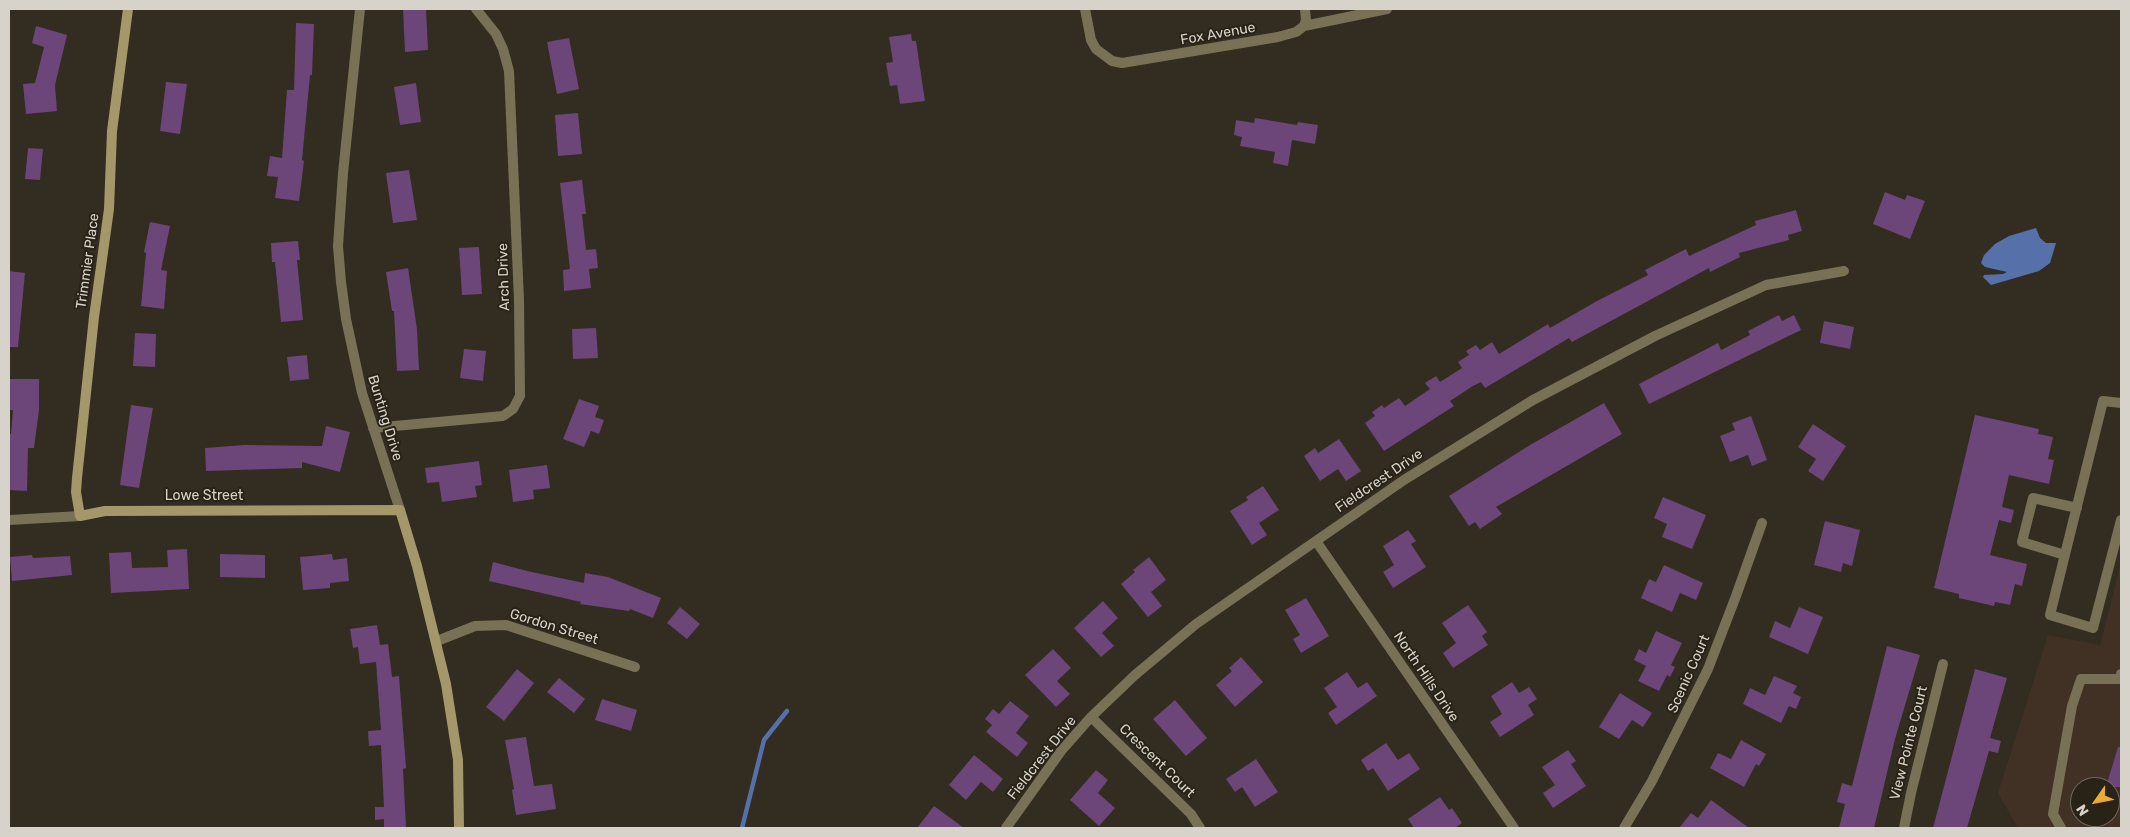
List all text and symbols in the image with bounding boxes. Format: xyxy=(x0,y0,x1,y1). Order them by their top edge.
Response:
street label: Fox Avenue xyxy=(1179,19,1257,49)
street label: Trimmier Place xyxy=(73,212,103,310)
street label: Arch Drive xyxy=(494,243,514,311)
street label: Bunting Drive xyxy=(364,373,406,463)
street label: Fieldcrest Drive xyxy=(1332,446,1426,516)
street label: Lowe Street xyxy=(165,488,243,504)
street label: Gordon Street xyxy=(508,606,600,648)
street label: North Hills Drive xyxy=(1390,629,1462,725)
street label: Scenic Court xyxy=(1664,632,1714,716)
street label: View Pointe Court xyxy=(1887,684,1931,802)
street label: Fieldcrest Drive xyxy=(1004,713,1080,803)
street label: Crescent Court xyxy=(1116,721,1198,801)
north arrow xyxy=(2070,777,2120,827)
text: N xyxy=(2073,801,2093,819)

